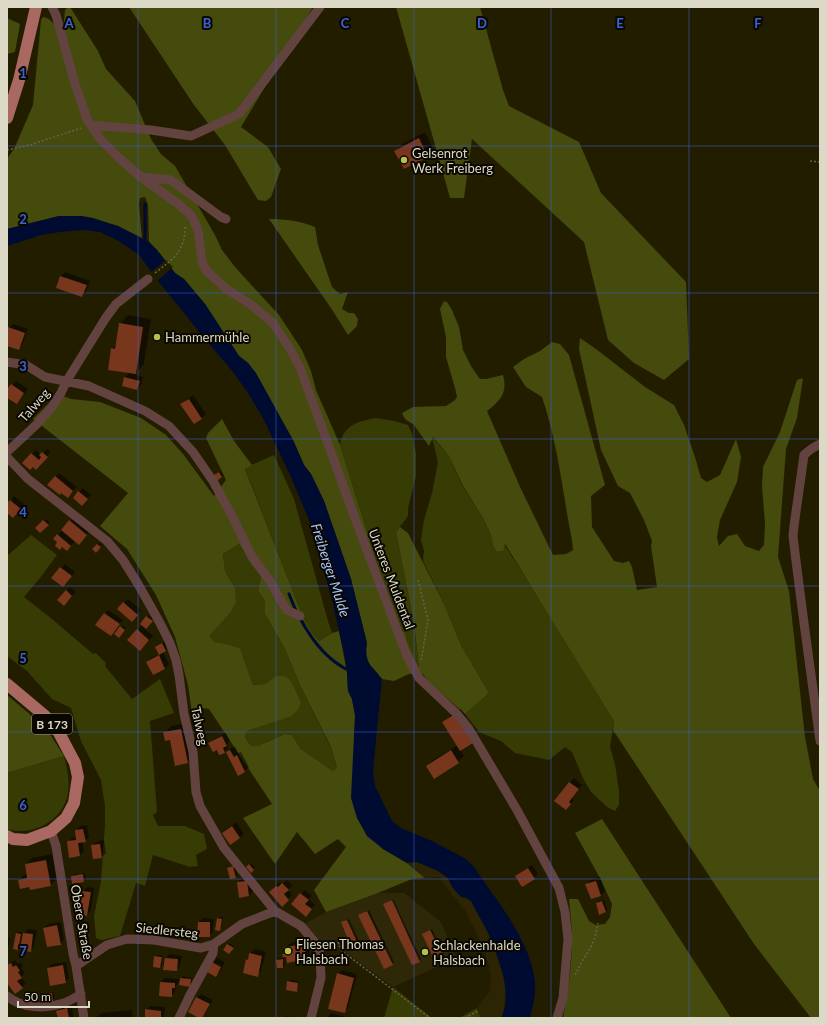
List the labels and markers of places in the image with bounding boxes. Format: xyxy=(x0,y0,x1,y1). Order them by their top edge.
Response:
place label: Gelsenrot Werk Freiberg xyxy=(412,145,493,176)
marker: Gelsenrot Werk Freiberg xyxy=(399,155,409,165)
place label: Hammermühle xyxy=(165,329,249,345)
marker: Hammermühle xyxy=(152,332,162,342)
place label: Fliesen Thomas Halsbach xyxy=(296,936,384,967)
place label: Schlackenhalde Halsbach xyxy=(433,937,521,968)
marker: Fliesen Thomas Halsbach xyxy=(283,946,293,956)
marker: Schlackenhalde Halsbach xyxy=(420,947,430,957)

